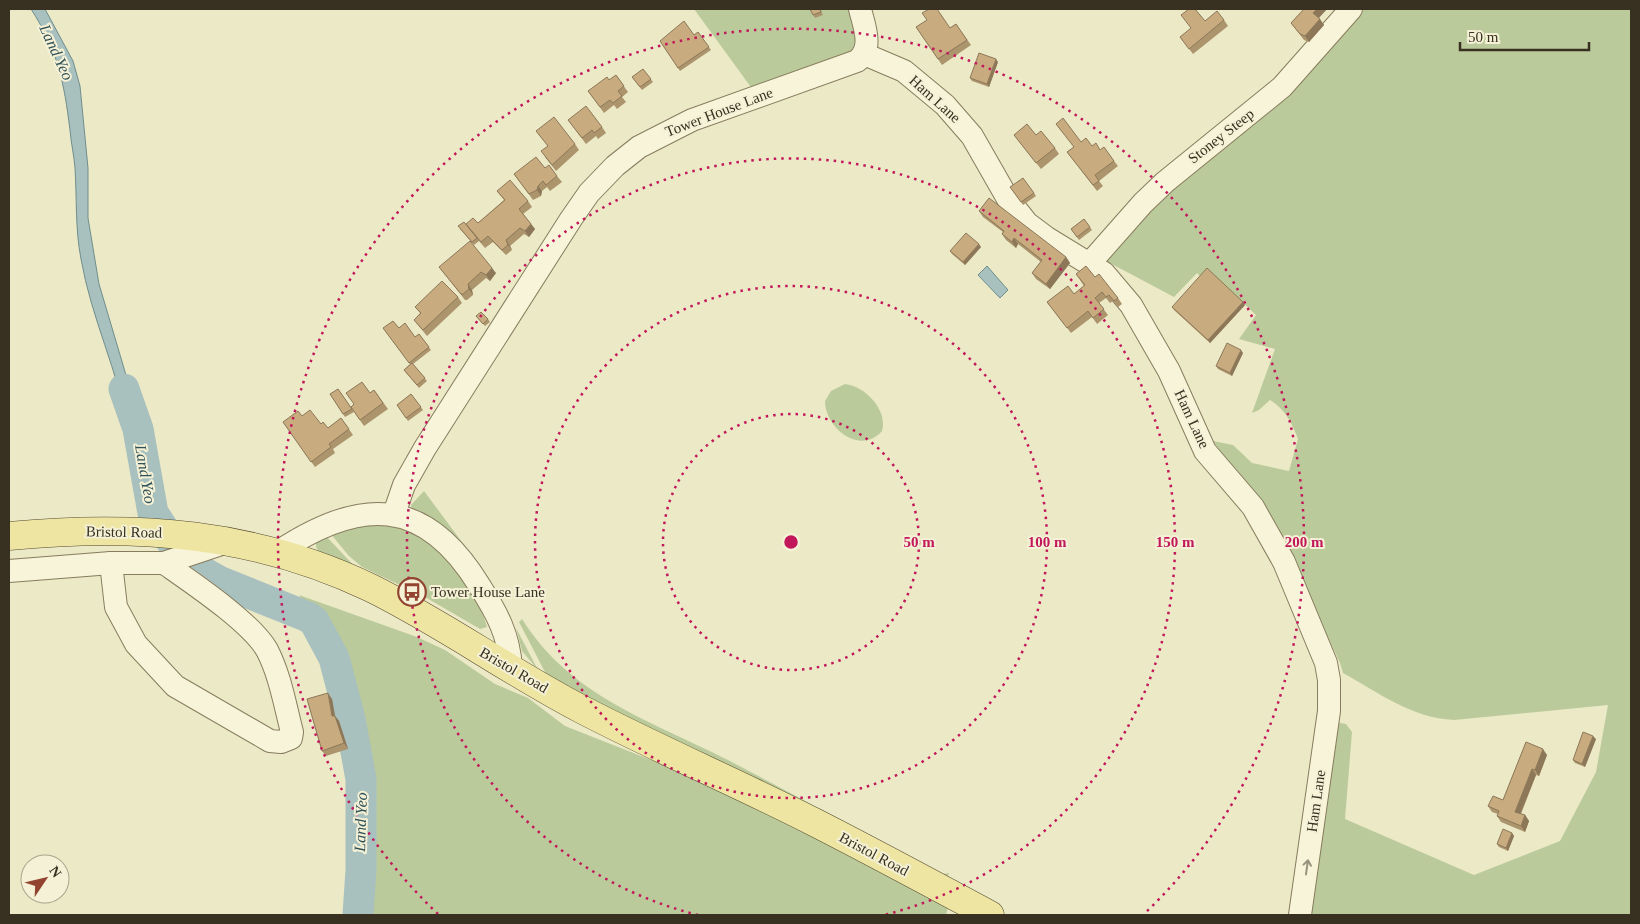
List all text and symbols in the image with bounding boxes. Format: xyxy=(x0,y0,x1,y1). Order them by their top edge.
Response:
scale bar xyxy=(1460,20,1589,52)
water label: Land Yeo xyxy=(36,21,77,83)
text: 50 m xyxy=(1468,29,1499,45)
street label: Ham Lane xyxy=(906,72,964,126)
street label: Tower House Lane xyxy=(663,84,775,140)
street label: Stoney Steep xyxy=(1185,105,1257,167)
street label: Ham Lane xyxy=(1171,387,1213,451)
water label: Land Yeo xyxy=(132,442,159,505)
street label: Bristol Road xyxy=(86,523,163,541)
centre of rings xyxy=(782,533,800,551)
text: 50 m xyxy=(903,534,935,550)
text: 100 m xyxy=(1028,534,1067,550)
text: 150 m xyxy=(1156,534,1195,550)
text: 200 m xyxy=(1285,534,1324,550)
bus stop icon: Tower House Lane xyxy=(397,577,427,607)
place label: Tower House Lane xyxy=(431,584,545,600)
street label: Bristol Road xyxy=(477,644,551,696)
street label: Ham Lane xyxy=(1304,768,1328,833)
water label: Land Yeo xyxy=(351,792,370,853)
street label: Bristol Road xyxy=(837,829,912,879)
north arrow xyxy=(20,854,70,904)
one-way arrow xyxy=(1302,859,1312,875)
text: N xyxy=(46,863,64,880)

